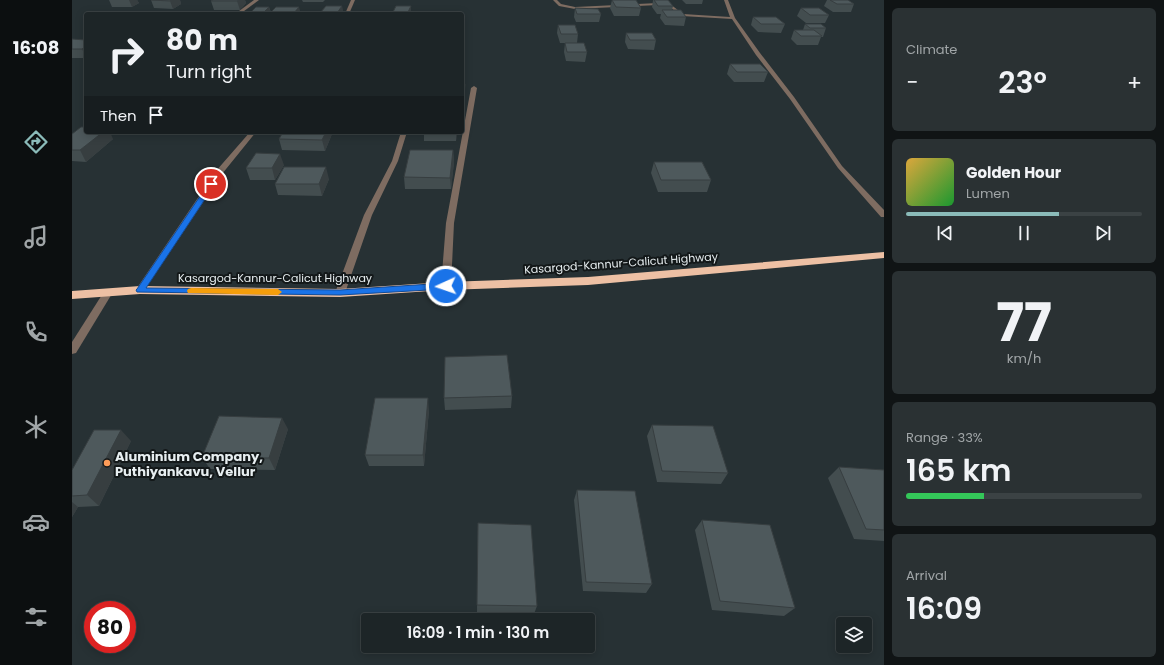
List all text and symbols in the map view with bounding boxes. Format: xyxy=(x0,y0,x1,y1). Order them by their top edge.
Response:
text: 80 m xyxy=(166,21,238,60)
icon: right xyxy=(100,28,152,80)
text: 16:08 xyxy=(13,35,59,60)
text: Climate xyxy=(906,40,957,59)
text: Turn right xyxy=(166,59,252,84)
text: 23° xyxy=(998,61,1047,104)
text: − xyxy=(906,67,918,98)
text: + xyxy=(1127,67,1142,98)
icon: arrive xyxy=(145,104,167,126)
text: Then xyxy=(100,105,137,126)
icon: directions xyxy=(22,128,50,156)
text: Golden Hour xyxy=(966,162,1061,183)
pin xyxy=(194,167,228,201)
icon: arrive xyxy=(200,173,222,195)
text: Lumen xyxy=(966,184,1010,203)
icon: previous xyxy=(934,222,956,244)
icon: pause xyxy=(1013,222,1035,244)
icon: next xyxy=(1092,222,1114,244)
icon: music xyxy=(22,223,50,251)
street label: Kasargod-Kannur-Calicut Highway xyxy=(524,248,719,278)
position arrow xyxy=(425,265,467,307)
street label: Kasargod-Kannur-Calicut Highway xyxy=(178,270,373,286)
text: 77 xyxy=(996,286,1052,359)
icon: phone xyxy=(22,318,50,346)
text: km/h xyxy=(1007,349,1041,368)
icon: climate xyxy=(22,413,50,441)
text: Range · 33% xyxy=(906,428,983,447)
place label: Aluminium Company, Puthiyankavu, Vellur xyxy=(115,447,263,481)
text: 165 km xyxy=(906,449,1011,492)
marker: Aluminium Company, Puthiyankavu, Vellur xyxy=(102,458,112,468)
icon: car xyxy=(22,508,50,536)
text: Arrival xyxy=(906,566,947,585)
text: 16:09 xyxy=(906,587,982,630)
speed limit sign: 80 xyxy=(84,601,136,653)
icon: filters xyxy=(22,603,50,631)
map controls xyxy=(836,617,872,653)
button: layers xyxy=(836,617,872,653)
text: 16:09 · 1 min · 130 m xyxy=(407,622,549,643)

